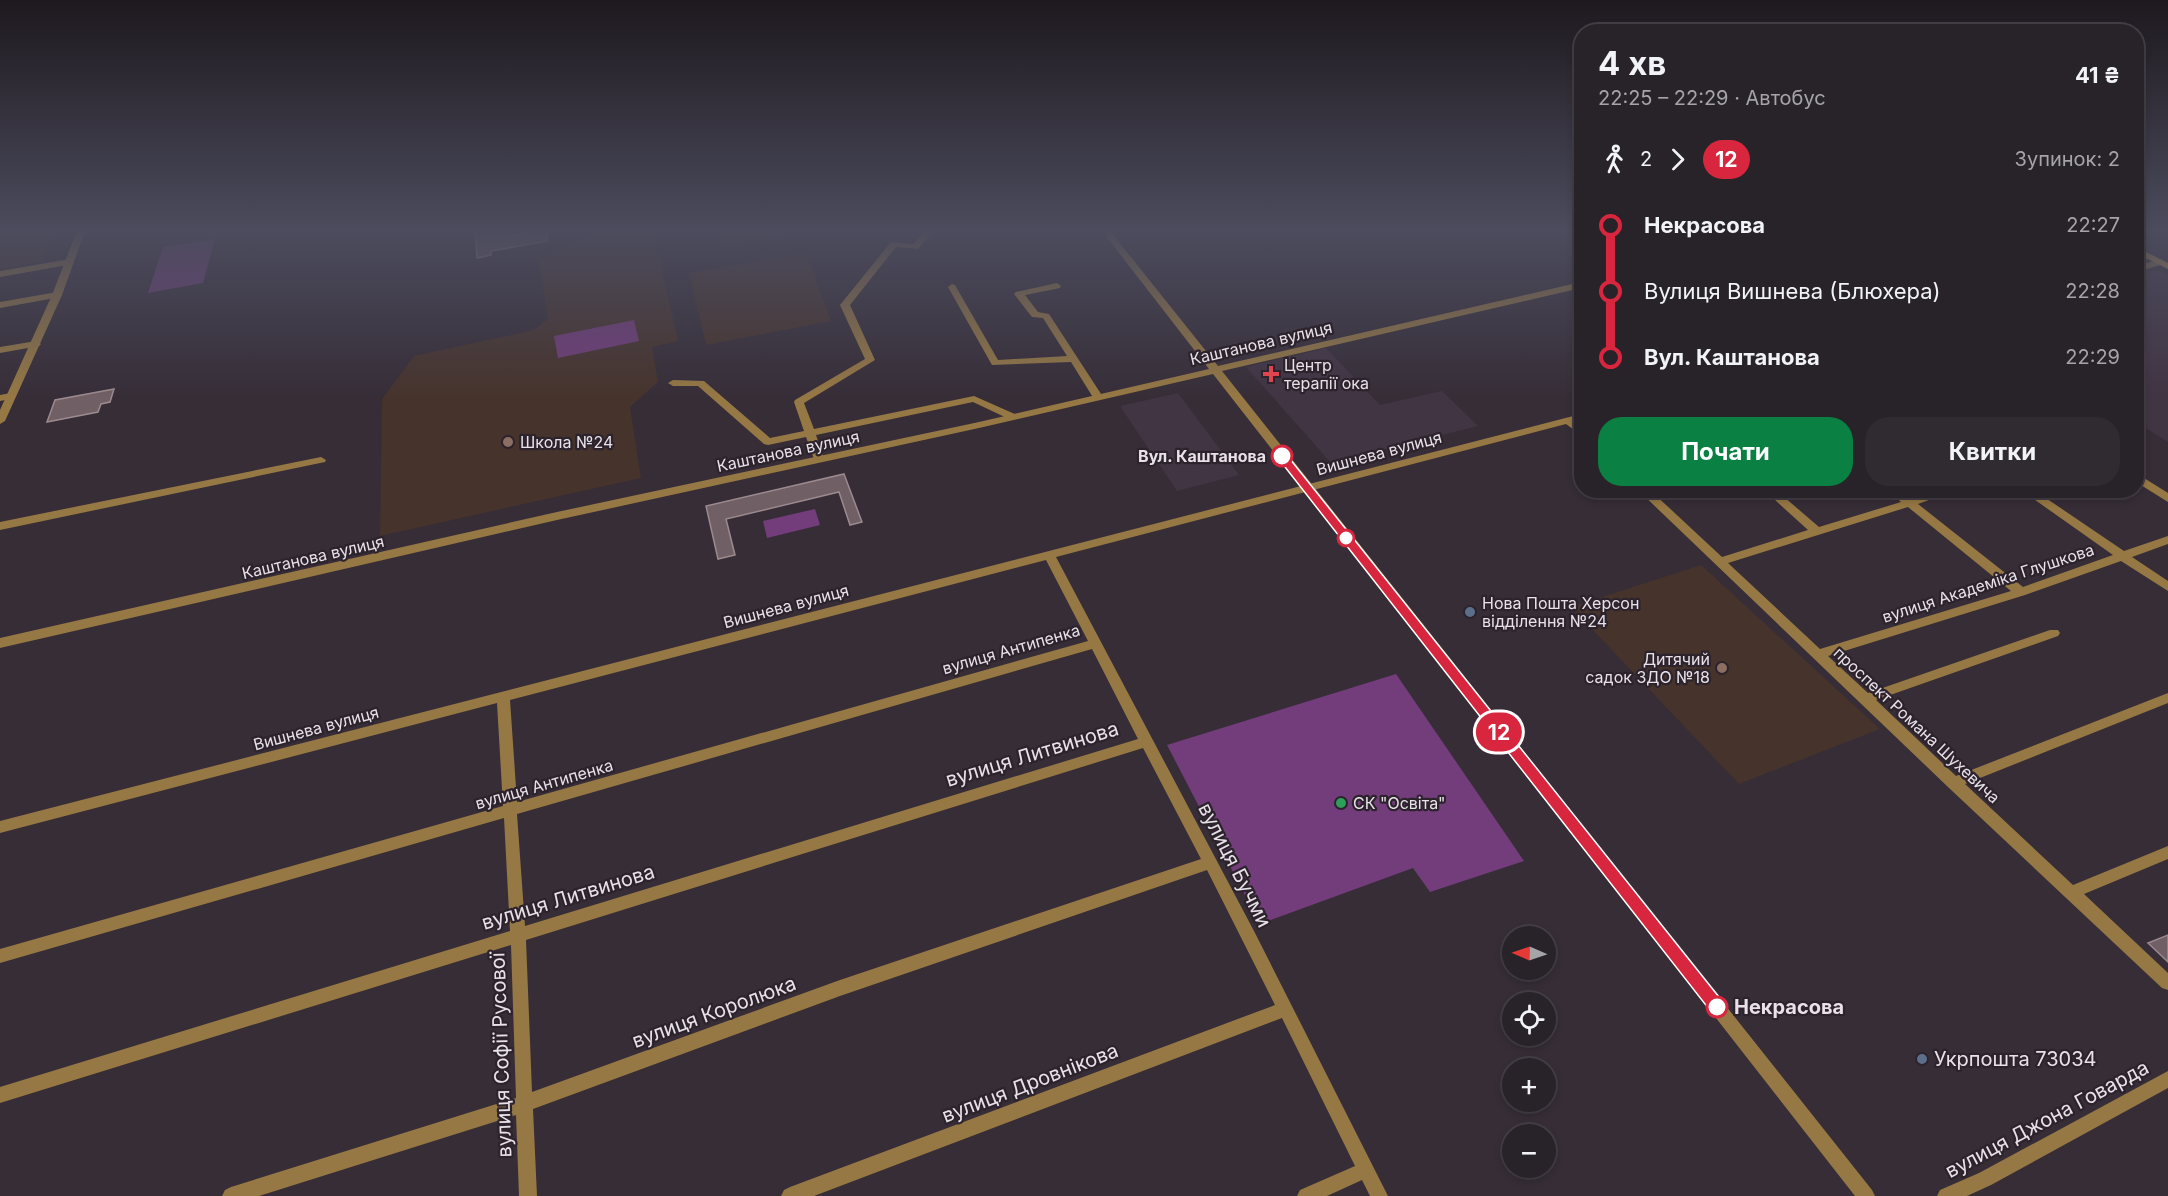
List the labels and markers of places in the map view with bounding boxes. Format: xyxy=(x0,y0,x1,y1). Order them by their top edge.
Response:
place label: Центр терапії ока xyxy=(1284,355,1369,393)
marker: Центр терапії ока xyxy=(1262,365,1280,383)
place label: Школа №24 xyxy=(520,432,613,452)
marker: Школа №24 xyxy=(501,435,515,449)
marker: Вул. Каштанова xyxy=(1271,445,1293,467)
place label: Вул. Каштанова xyxy=(1138,446,1266,466)
unlabelled marker xyxy=(1337,529,1355,547)
place label: Нова Пошта Херсон відділення №24 xyxy=(1482,593,1639,631)
marker: Нова Пошта Херсон відділення №24 xyxy=(1463,605,1477,619)
place label: Дитячий садок ЗДО №18 xyxy=(1585,649,1710,687)
marker: Дитячий садок ЗДО №18 xyxy=(1715,661,1729,675)
place label: СК "Освіта" xyxy=(1353,793,1446,813)
marker: СК "Освіта" xyxy=(1334,796,1348,810)
place label: Некрасова xyxy=(1734,995,1844,1019)
marker: Некрасова xyxy=(1706,996,1728,1018)
place label: Укрпошта 73034 xyxy=(1934,1047,2096,1071)
marker: Укрпошта 73034 xyxy=(1915,1052,1929,1066)

